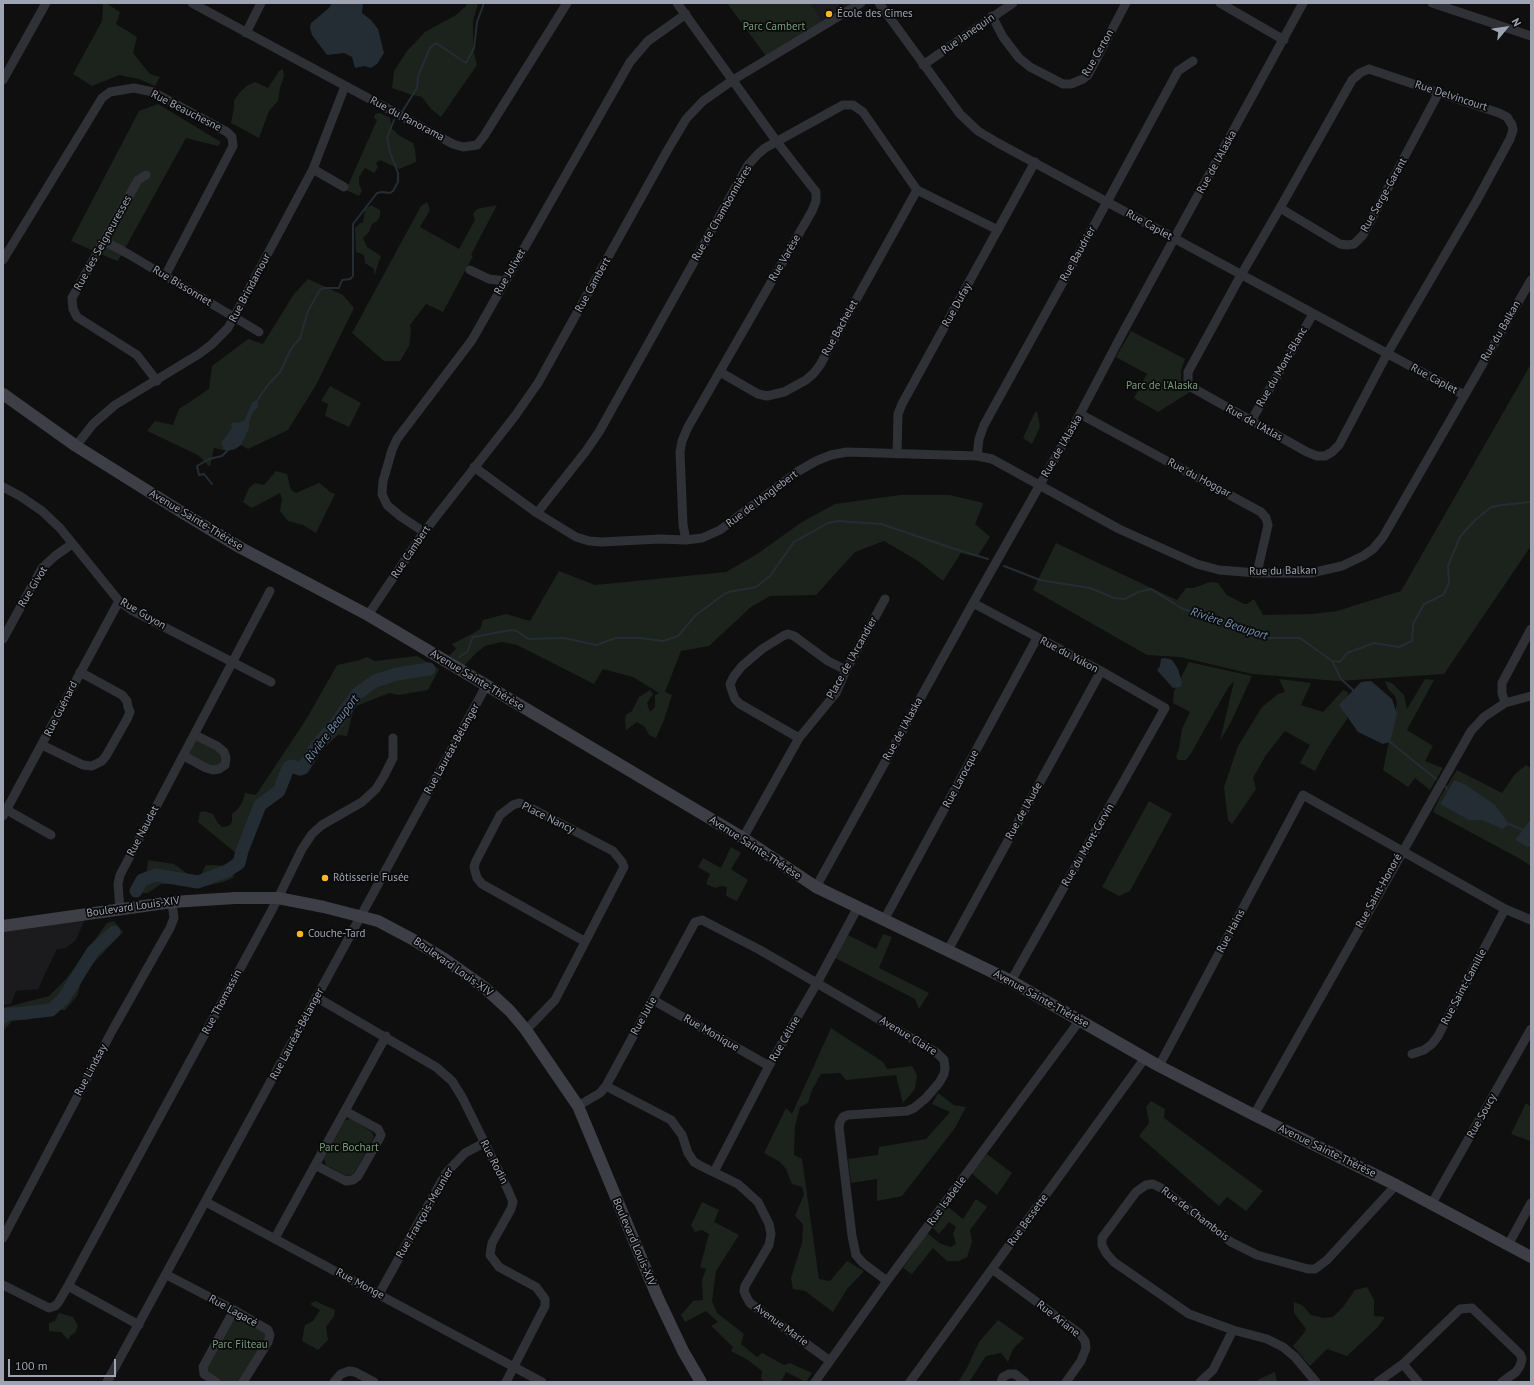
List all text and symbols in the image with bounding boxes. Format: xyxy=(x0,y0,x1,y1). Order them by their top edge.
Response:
place label: École des Cimes xyxy=(837,7,913,21)
north arrow xyxy=(1486,8,1526,48)
marker: École des Cimes xyxy=(824,9,834,19)
street label: Rue Janequin xyxy=(939,11,997,57)
text: N xyxy=(1509,16,1524,29)
park label: Parc Cambert xyxy=(743,20,805,34)
street label: Rue Certon xyxy=(1079,27,1117,79)
street label: Rue Delvincourt xyxy=(1413,78,1489,114)
street label: Rue Beauchesne xyxy=(149,88,223,134)
street label: Rue du Panorama xyxy=(368,94,446,144)
street label: Rue de l'Alaska xyxy=(1194,128,1240,196)
street label: Rue Serge-Garant xyxy=(1358,156,1410,234)
street label: Rue de Chambonnières xyxy=(689,163,755,263)
street label: Rue des Seigneuresses xyxy=(71,193,135,293)
street label: Rue Caplet xyxy=(1124,207,1174,243)
street label: Rue Baudrier xyxy=(1058,224,1098,284)
street label: Rue Varèse xyxy=(766,232,804,284)
street label: Rue Jolivet xyxy=(492,247,528,297)
street label: Rue Brindamour xyxy=(226,251,274,325)
street label: Rue Cambert xyxy=(573,255,613,315)
street label: Rue Bissonnet xyxy=(150,263,214,309)
street label: Rue Dufay xyxy=(940,281,974,329)
street label: Rue Bachelet xyxy=(819,298,861,358)
street label: Rue du Balkan xyxy=(1478,298,1524,364)
street label: Rue du Mont-Blanc xyxy=(1254,325,1310,409)
street label: Rue Caplet xyxy=(1408,361,1460,397)
park label: Parc de l'Alaska xyxy=(1126,379,1198,393)
street label: Rue de l'Atlas xyxy=(1223,402,1285,444)
street label: Rue de l'Alaska xyxy=(1039,412,1085,480)
street label: Rue du Hoggar xyxy=(1165,456,1233,500)
street label: Rue de l'Anglebert xyxy=(724,468,800,530)
street label: Avenue Sainte-Thérèse xyxy=(147,487,245,553)
street label: Rue Cambert xyxy=(389,523,433,581)
street label: Rue Givot xyxy=(16,564,50,610)
street label: Rue du Balkan xyxy=(1249,564,1317,578)
street label: Rue Guyon xyxy=(118,596,168,632)
water label: Rivière Beauport xyxy=(1189,605,1269,643)
street label: Place de l'Arcandier xyxy=(824,615,880,701)
street label: Rue du Yukon xyxy=(1038,634,1100,676)
street label: Avenue Sainte-Thérèse xyxy=(428,647,526,713)
street label: Rue Guénard xyxy=(41,679,81,739)
water label: Rivière Beauport xyxy=(302,693,362,765)
street label: Rue de l'Alaska xyxy=(880,695,926,763)
street label: Rue Lauréat-Bélanger xyxy=(422,701,482,797)
street label: Rue Larocque xyxy=(940,748,982,810)
street label: Rue de l'Aude xyxy=(1003,780,1045,842)
street label: Place Nancy xyxy=(520,800,576,836)
street label: Rue du Mont-Cervin xyxy=(1059,801,1117,889)
street label: Rue Naudet xyxy=(124,804,162,858)
street label: Avenue Sainte-Thérèse xyxy=(707,813,803,883)
street label: Rue Saint-Honoré xyxy=(1353,851,1405,931)
place label: Rôtisserie Fusée xyxy=(333,871,409,885)
marker: Rôtisserie Fusée xyxy=(320,873,330,883)
street label: Boulevard Louis-XIV xyxy=(86,894,180,920)
street label: Rue Hains xyxy=(1214,907,1248,955)
place label: Couche-Tard xyxy=(308,927,365,941)
marker: Couche-Tard xyxy=(295,929,305,939)
street label: Boulevard Louis-XIV xyxy=(411,935,495,999)
street label: Rue Saint-Camille xyxy=(1438,947,1490,1027)
street label: Rue Thomassin xyxy=(199,967,245,1037)
street label: Avenue Sainte-Thérèse xyxy=(991,967,1091,1031)
street label: Rue Lauréat-Bélanger xyxy=(267,986,327,1082)
street label: Rue Julie xyxy=(628,995,660,1037)
street label: Rue Monique xyxy=(681,1012,741,1054)
street label: Rue Céline xyxy=(767,1014,803,1064)
street label: Avenue Claire xyxy=(877,1014,939,1058)
street label: Rue Lindsay xyxy=(72,1042,110,1098)
street label: Rue Soucy xyxy=(1464,1092,1500,1140)
street label: Avenue Sainte-Thérèse xyxy=(1276,1122,1378,1180)
street label: Rue Rodin xyxy=(477,1138,511,1186)
park label: Parc Bochart xyxy=(319,1141,379,1155)
street label: Rue François-Meunier xyxy=(394,1165,456,1261)
street label: Rue Isabelle xyxy=(925,1174,969,1228)
street label: Rue de Chambois xyxy=(1159,1184,1231,1244)
street label: Rue Bessette xyxy=(1005,1192,1051,1248)
street label: Boulevard Louis-XIV xyxy=(610,1196,658,1288)
street label: Rue Monge xyxy=(334,1266,386,1302)
street label: Rue Lagacé xyxy=(206,1292,260,1330)
street label: Rue Ariane xyxy=(1034,1298,1082,1340)
street label: Avenue Marie xyxy=(751,1301,811,1349)
park label: Parc Filteau xyxy=(212,1338,268,1352)
scale bar xyxy=(10,1351,118,1377)
text: 100 m xyxy=(15,1358,48,1373)

